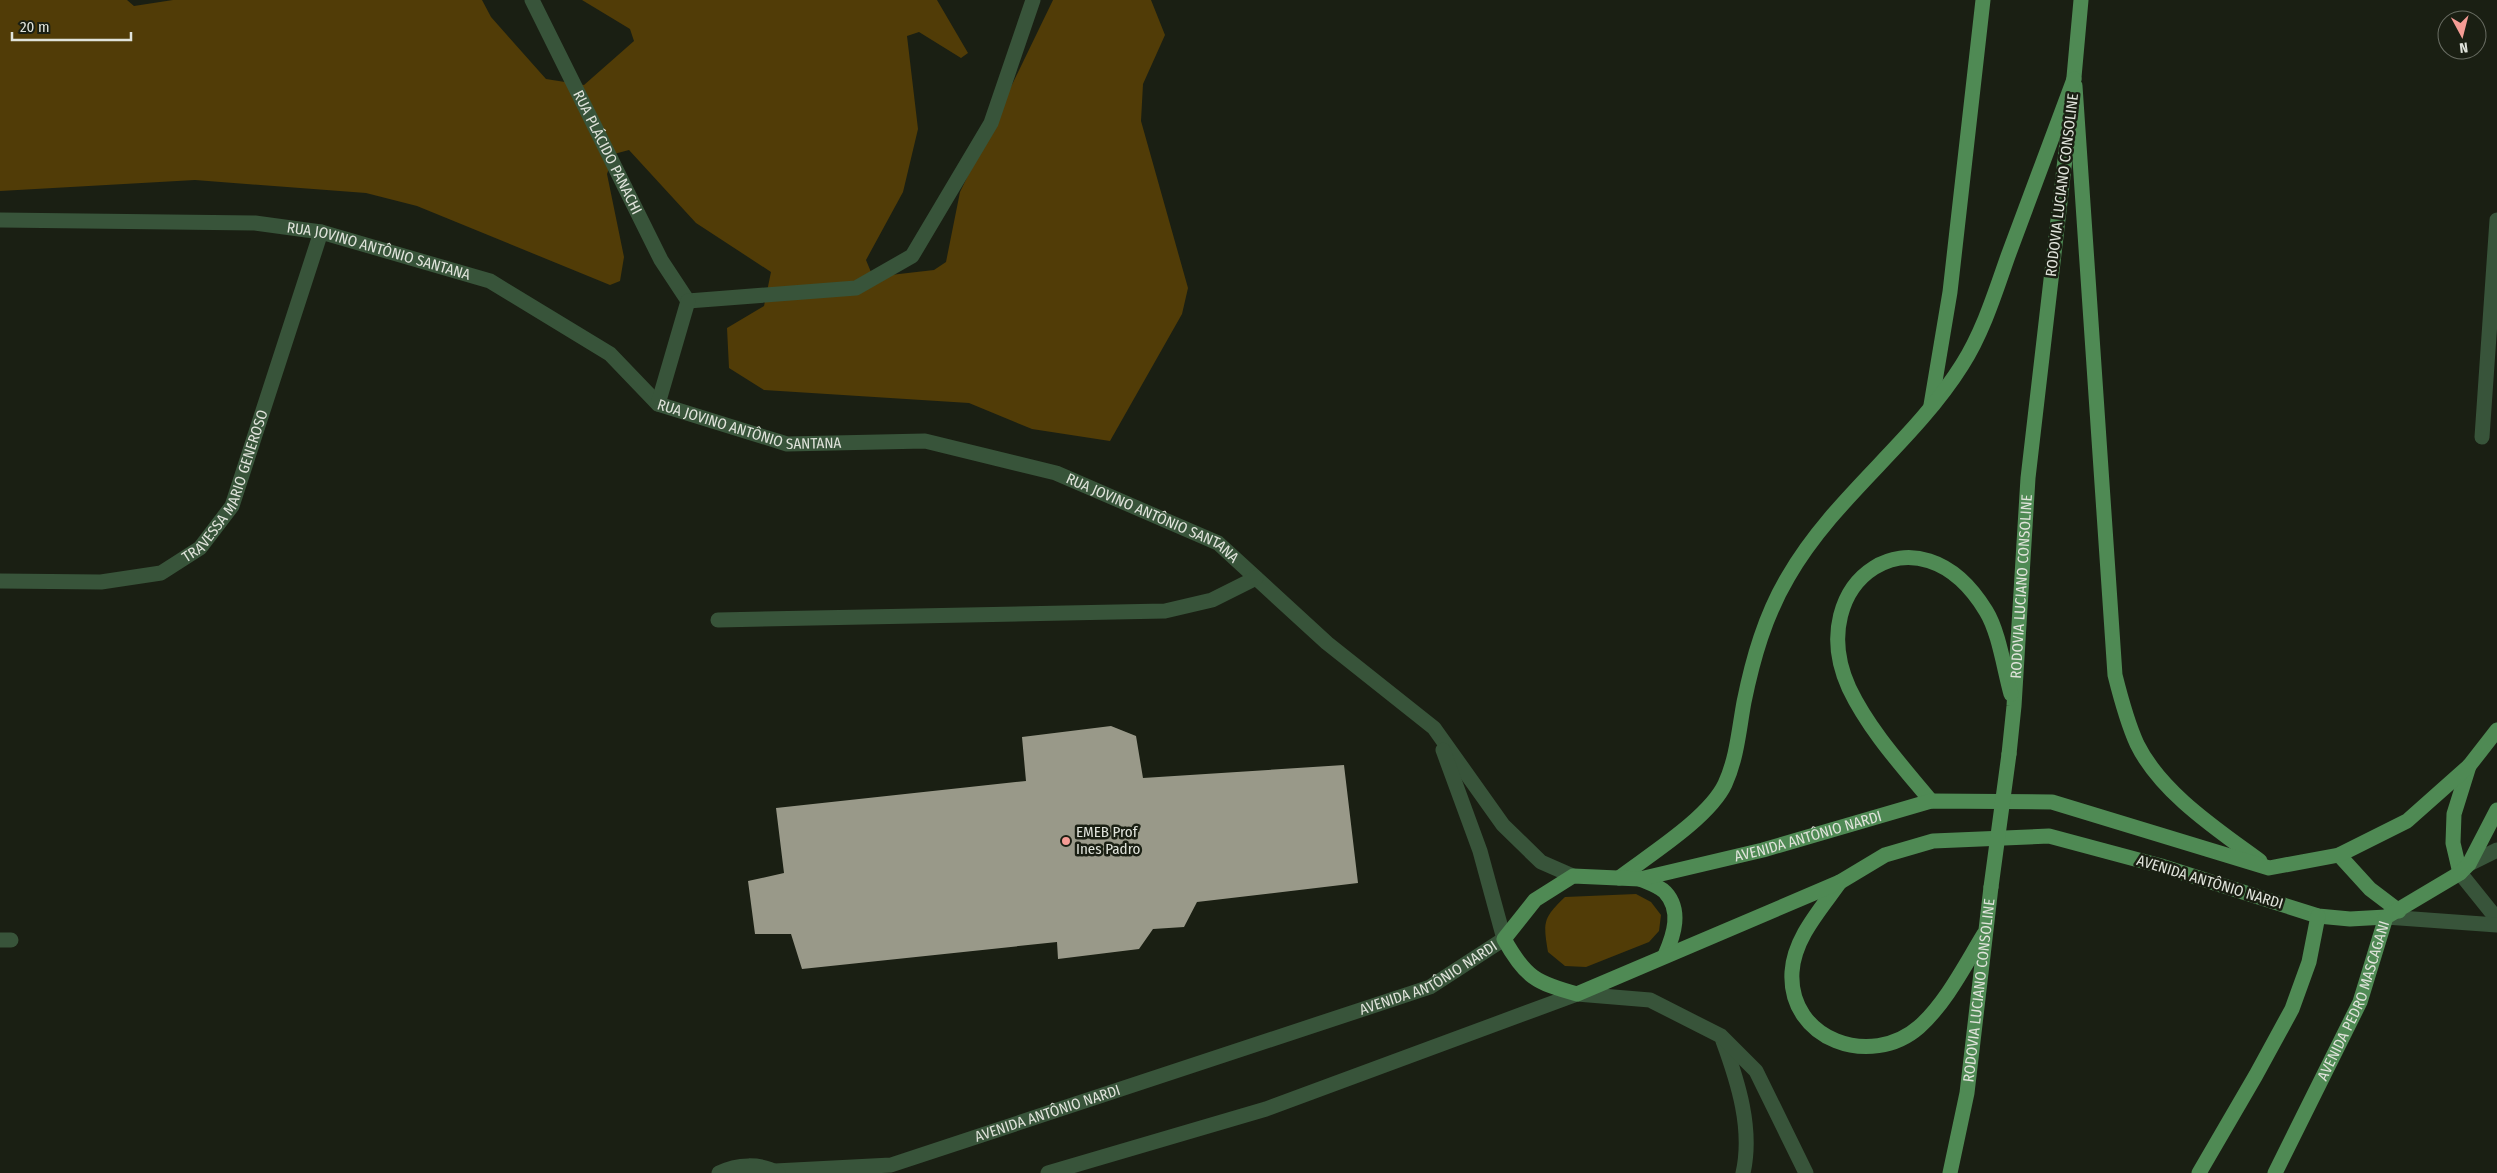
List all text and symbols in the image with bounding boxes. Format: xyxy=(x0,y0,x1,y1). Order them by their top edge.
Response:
scale bar xyxy=(12,10,131,42)
north arrow xyxy=(2437,10,2487,60)
text: 20 m xyxy=(20,18,50,36)
text: N xyxy=(2458,38,2469,56)
street label: RUA PLÁCIDO PANACHI xyxy=(569,87,646,217)
street label: RODOVIA LUCIANO CONSOLINE xyxy=(2042,92,2082,278)
street label: RUA JOVINO ANTÔNIO SANTANA xyxy=(286,218,473,284)
street label: RUA JOVINO ANTÔNIO SANTANA xyxy=(655,395,842,453)
street label: TRAVESSA MARIO GENEROSO xyxy=(179,407,272,566)
street label: RUA JOVINO ANTÔNIO SANTANA xyxy=(1063,469,1243,567)
street label: RODOVIA LUCIANO CONSOLINE xyxy=(2007,494,2036,679)
street label: AVENIDA ANTÔNIO NARDI xyxy=(1733,807,1884,865)
place label: EMEB Prof Ines Padro xyxy=(1076,823,1140,858)
marker: EMEB Prof Ines Padro xyxy=(1060,835,1072,847)
street label: AVENIDA ANTÔNIO NARDI xyxy=(2135,851,2285,913)
street label: RODOVIA LUCIANO CONSOLINE xyxy=(1959,898,1999,1083)
street label: AVENIDA PEDRO MASCAGANI xyxy=(2313,919,2393,1083)
street label: AVENIDA ANTÔNIO NARDI xyxy=(1357,937,1501,1019)
street label: AVENIDA ANTÔNIO NARDI xyxy=(972,1081,1123,1146)

